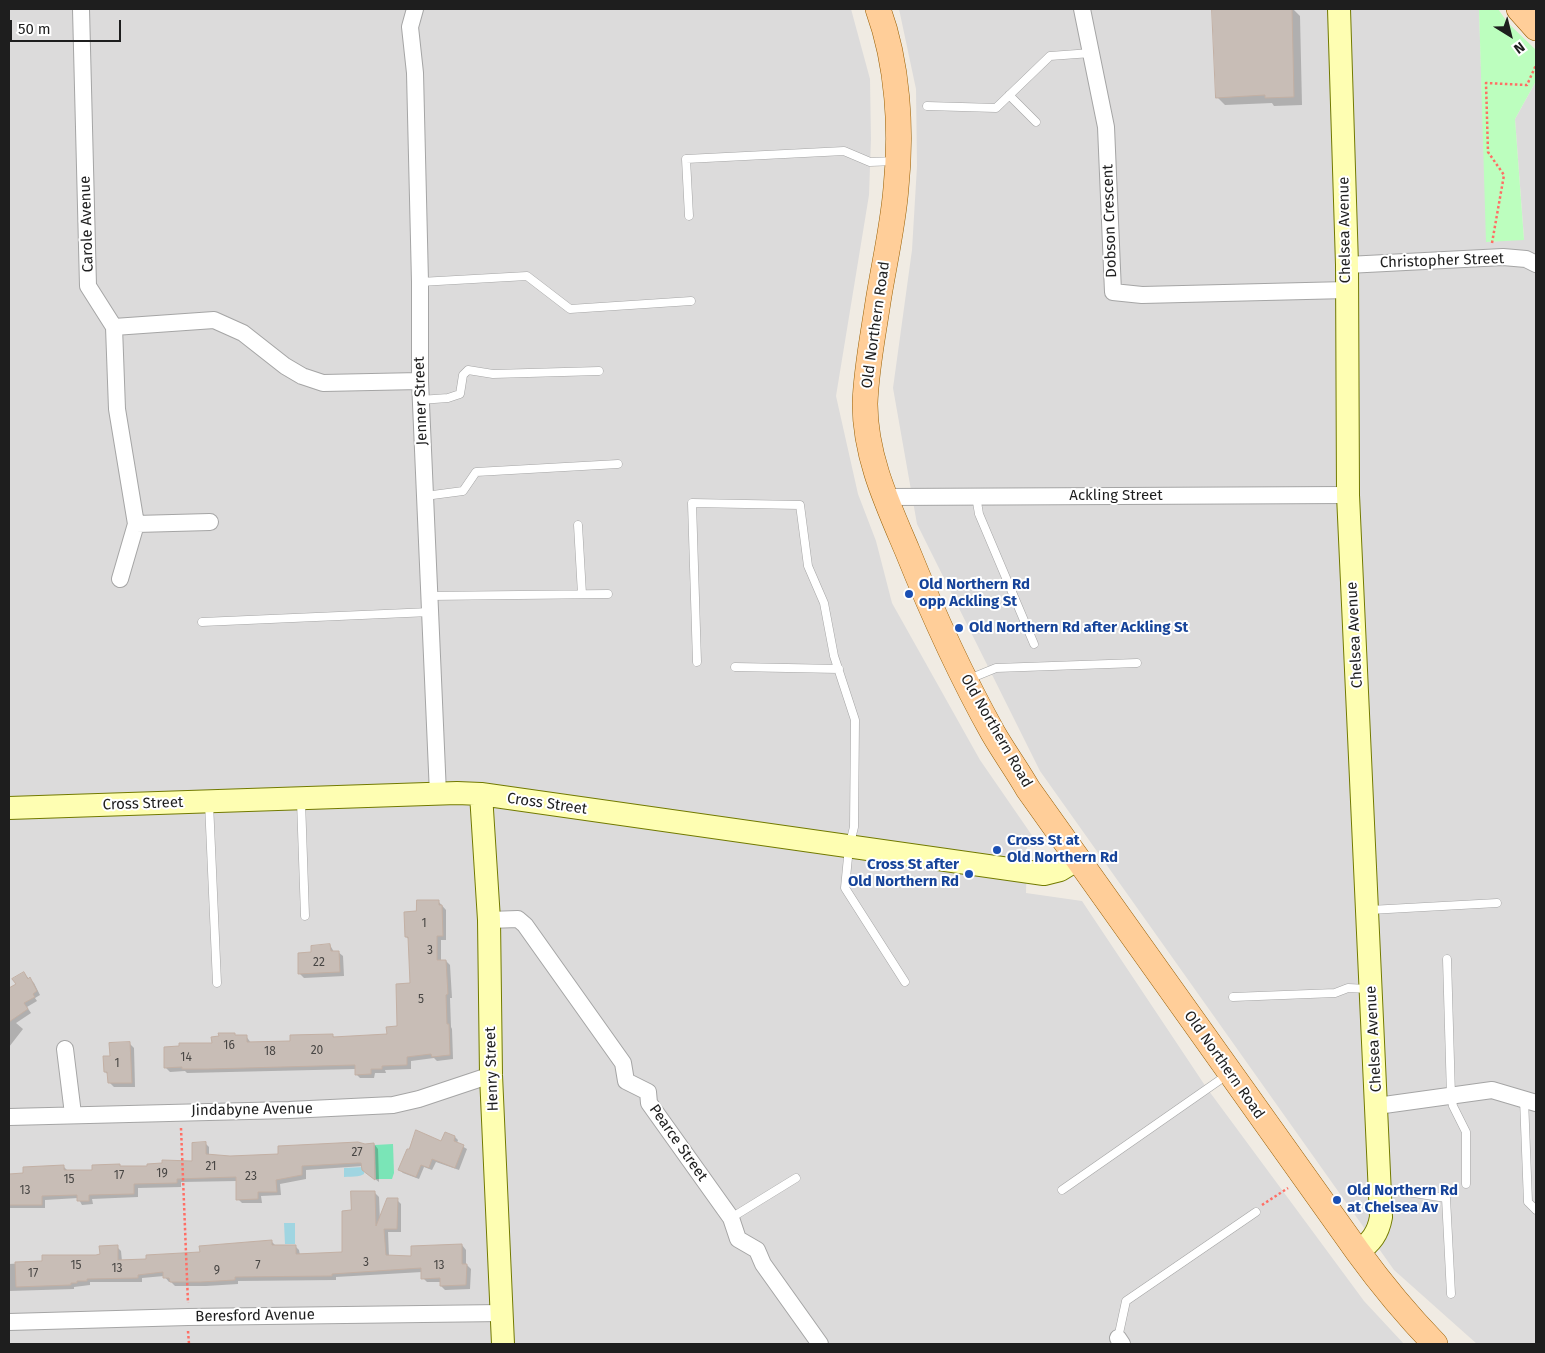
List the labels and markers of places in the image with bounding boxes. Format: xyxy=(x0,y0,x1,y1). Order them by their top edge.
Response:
place label: Old Northern Rd opp Ackling St xyxy=(919,576,1030,611)
marker: Old Northern Rd opp Ackling St xyxy=(903,588,915,600)
place label: Old Northern Rd after Ackling St xyxy=(969,619,1188,637)
marker: Old Northern Rd after Ackling St xyxy=(953,622,965,634)
place label: Cross St at Old Northern Rd xyxy=(1007,832,1118,867)
marker: Cross St at Old Northern Rd xyxy=(991,844,1003,856)
place label: Cross St after Old Northern Rd xyxy=(848,856,959,891)
marker: Cross St after Old Northern Rd xyxy=(963,868,975,880)
place label: Old Northern Rd at Chelsea Av xyxy=(1347,1182,1458,1217)
marker: Old Northern Rd at Chelsea Av xyxy=(1331,1194,1343,1206)

